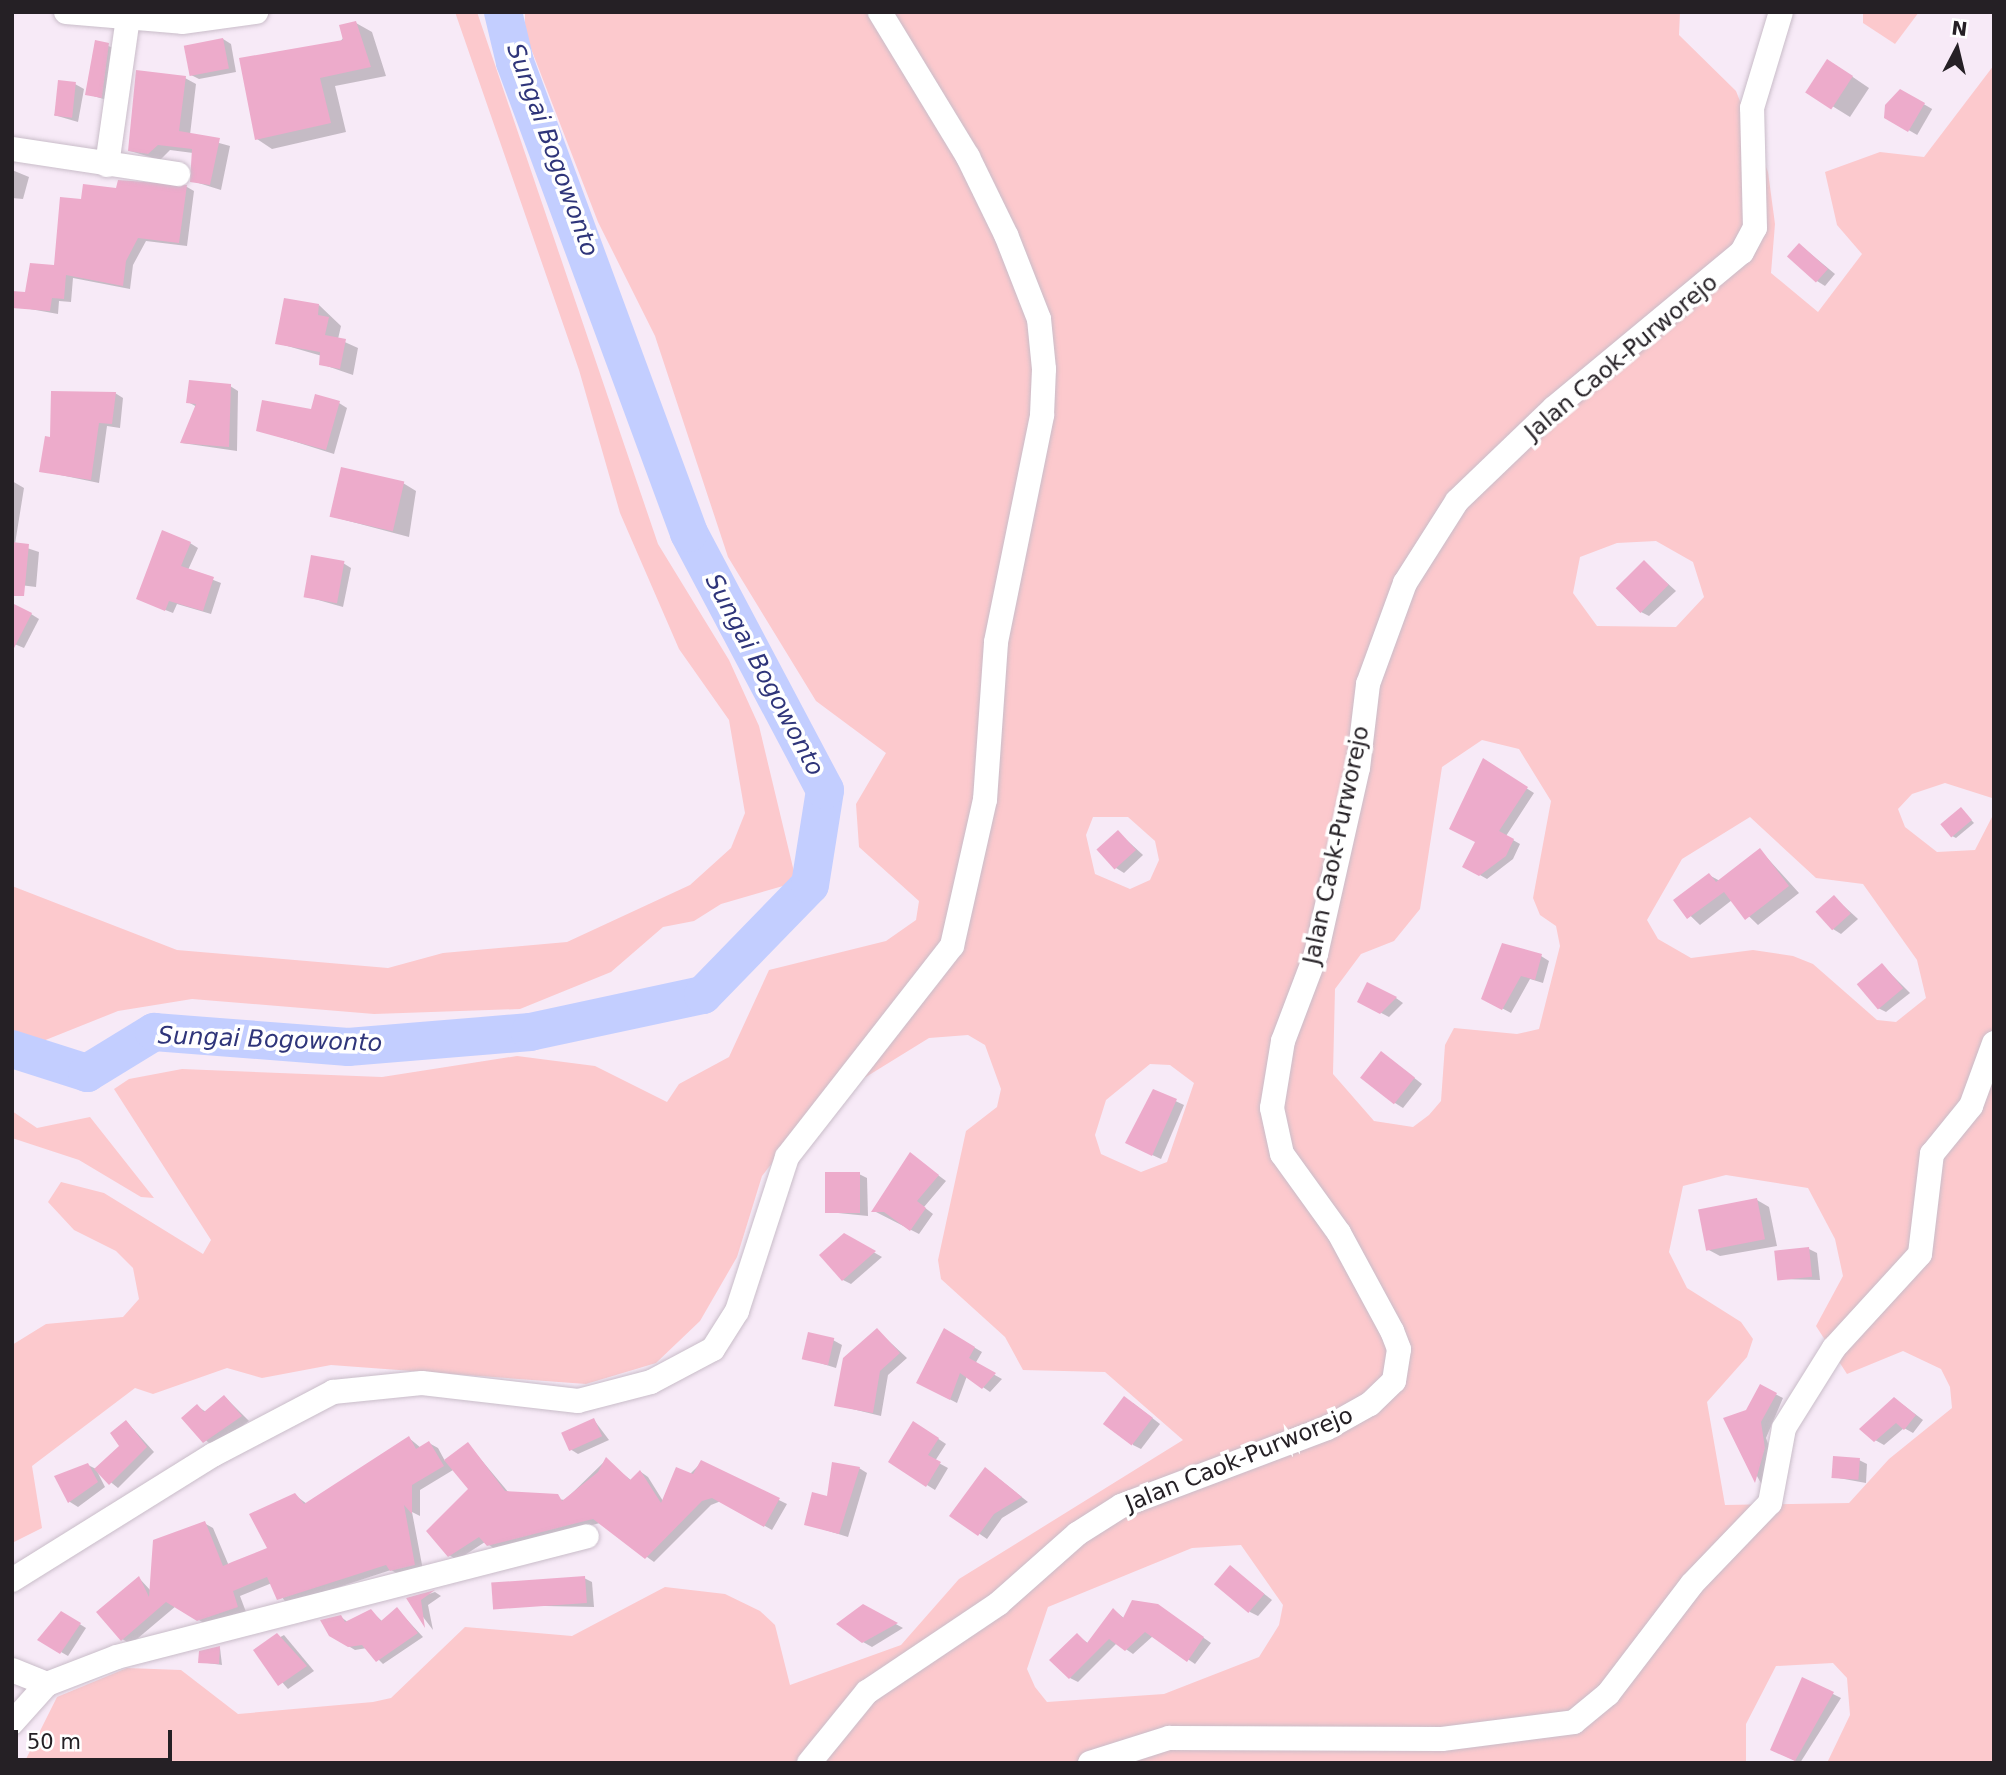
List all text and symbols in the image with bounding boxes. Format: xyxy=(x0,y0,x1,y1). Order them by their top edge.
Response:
north arrow xyxy=(1922,14,1992,84)
text: N xyxy=(1950,16,1969,40)
water label: Sungai Bogowonto xyxy=(500,40,604,260)
street label: Jalan Caok-Purworejo xyxy=(1519,268,1723,446)
water label: Sungai Bogowonto xyxy=(699,569,829,781)
street label: Jalan Caok-Purworejo xyxy=(1297,723,1375,967)
water label: Sungai Bogowonto xyxy=(157,1022,383,1058)
street label: Jalan Caok-Purworejo xyxy=(1121,1401,1357,1517)
scale bar xyxy=(18,1716,175,1760)
text: 50 m xyxy=(27,1730,81,1754)

